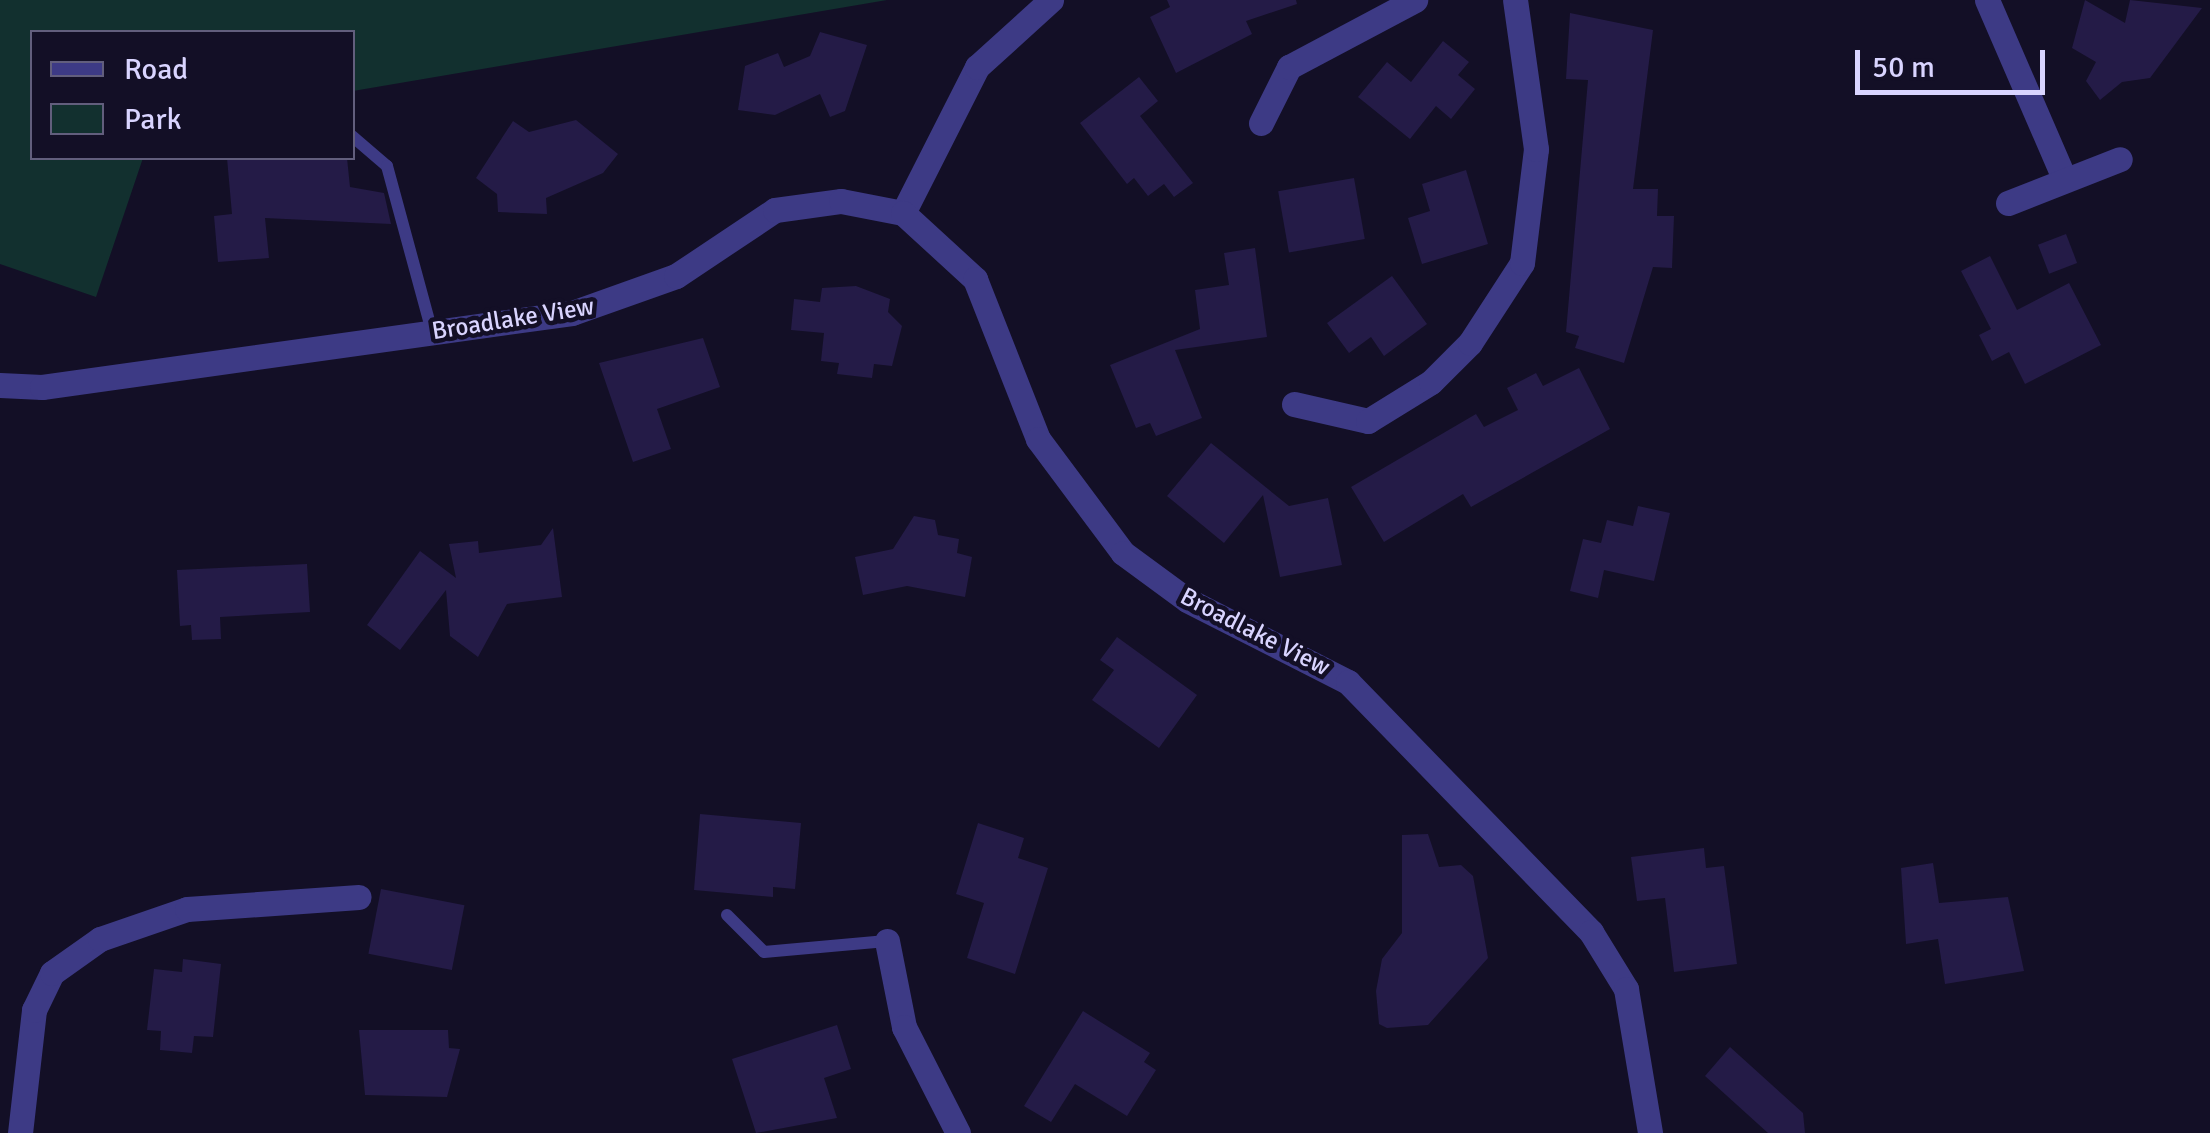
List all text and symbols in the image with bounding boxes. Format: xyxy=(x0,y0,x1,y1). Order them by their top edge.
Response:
legend xyxy=(30,30,355,160)
scale bar xyxy=(1860,30,2050,92)
text: 50 m xyxy=(1872,49,1935,86)
text: Road xyxy=(124,51,188,88)
text: Park xyxy=(124,101,182,138)
street label: Broadlake View xyxy=(430,291,596,347)
street label: Broadlake View xyxy=(1175,581,1335,683)

